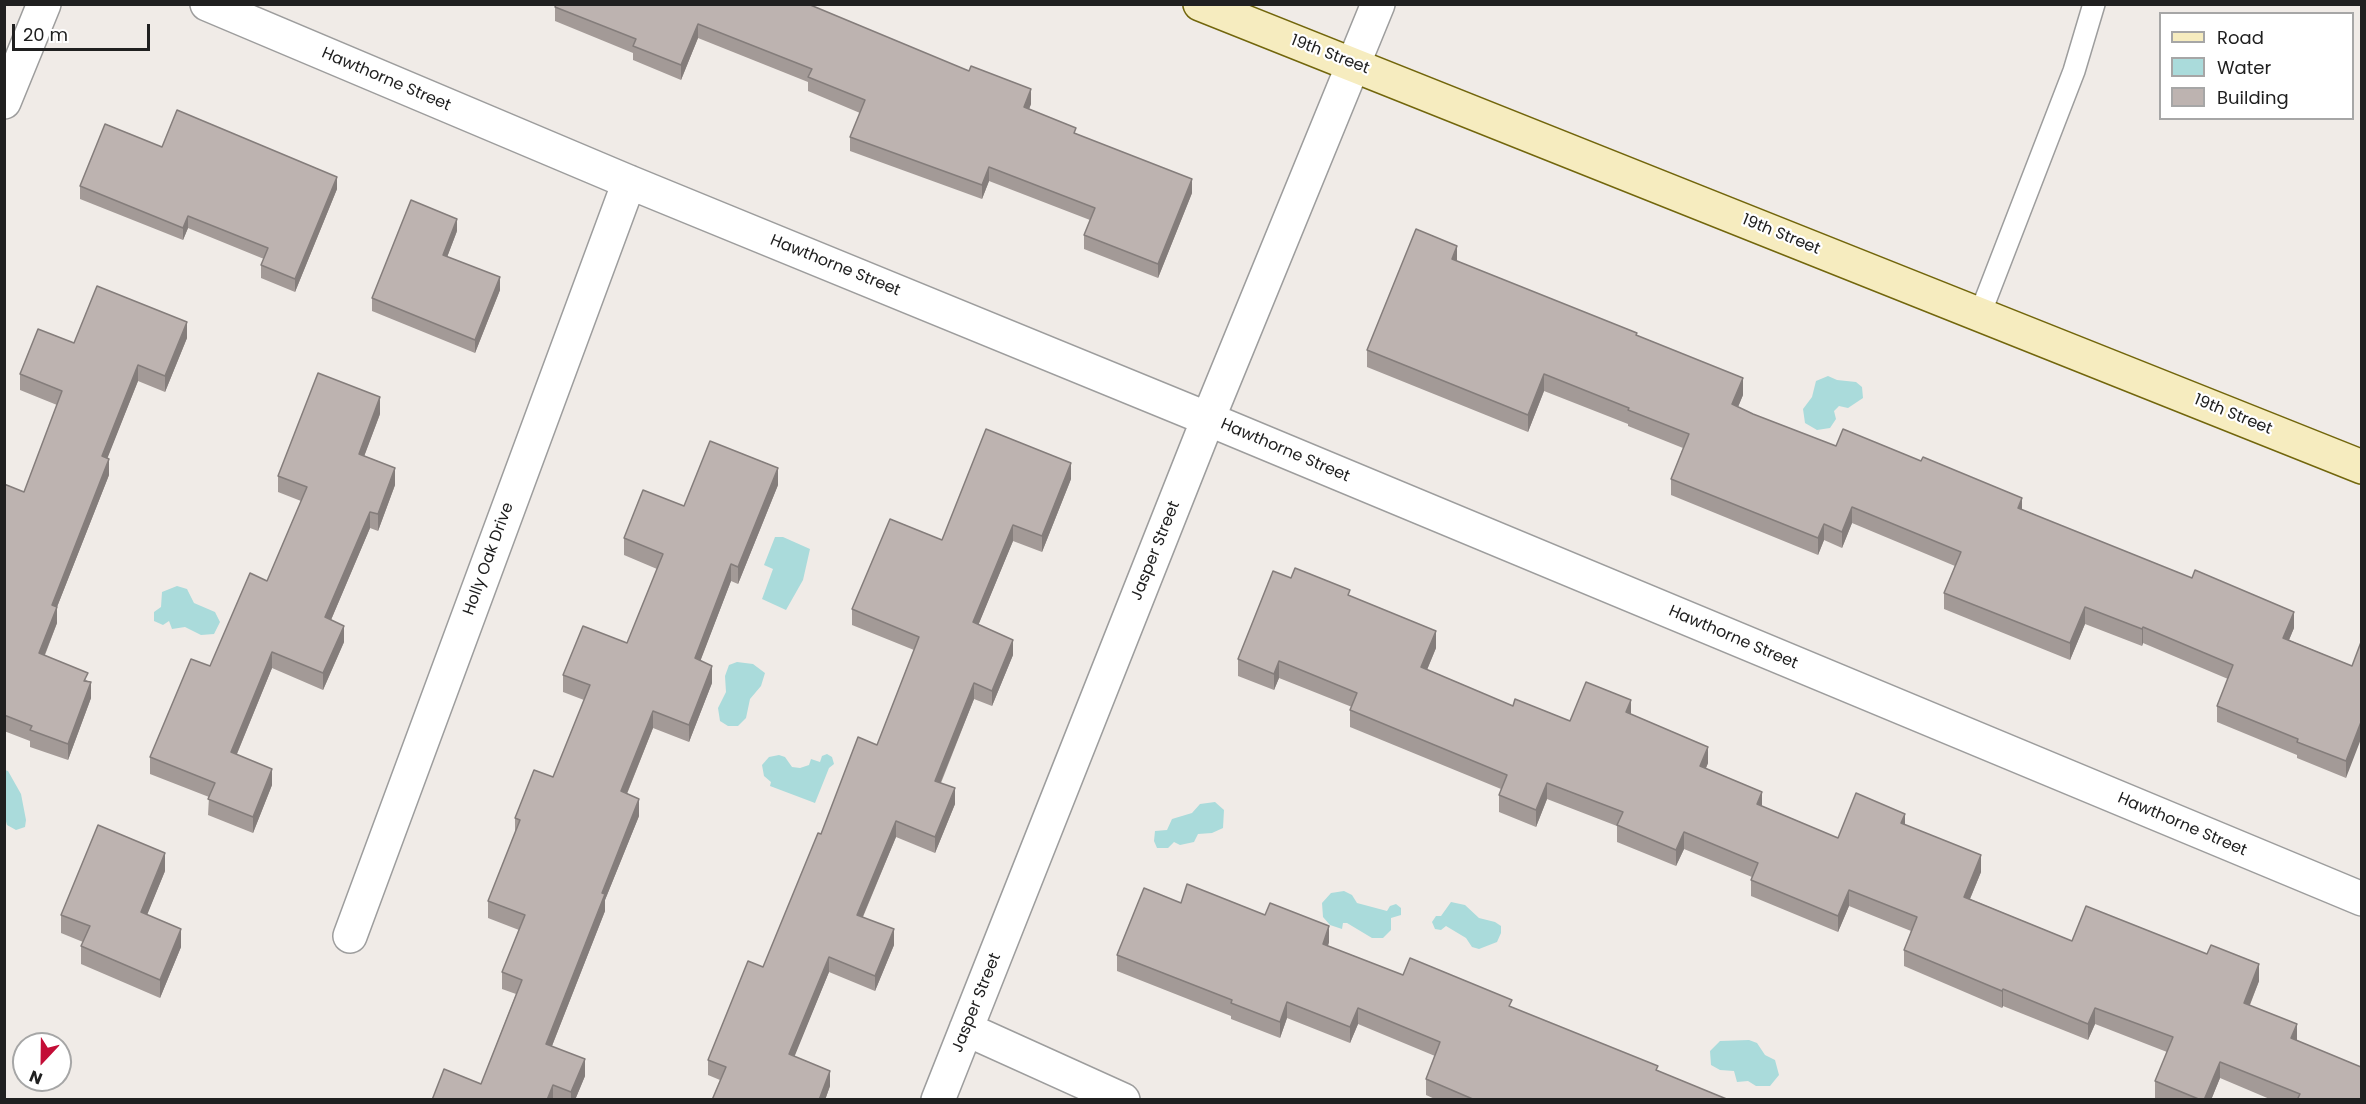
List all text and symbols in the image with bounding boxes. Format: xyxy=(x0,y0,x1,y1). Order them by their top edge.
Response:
scale bar xyxy=(15,12,153,50)
legend xyxy=(2159,12,2354,120)
text: 20 m xyxy=(23,22,68,47)
text: Road xyxy=(2217,25,2264,50)
street label: 19th Street xyxy=(1288,31,1372,79)
street label: Hawthorne Street xyxy=(318,44,454,116)
text: Water xyxy=(2217,55,2271,80)
text: Building xyxy=(2217,85,2289,110)
street label: 19th Street xyxy=(1739,211,1823,259)
street label: Hawthorne Street xyxy=(767,231,903,301)
street label: 19th Street xyxy=(2191,391,2275,439)
street label: Hawthorne Street xyxy=(1217,415,1353,487)
street label: Jasper Street xyxy=(1127,499,1185,603)
street label: Holly Oak Drive xyxy=(460,500,518,618)
street label: Hawthorne Street xyxy=(1665,602,1801,674)
street label: Hawthorne Street xyxy=(2114,789,2250,861)
street label: Jasper Street xyxy=(948,951,1006,1055)
north arrow xyxy=(12,1032,72,1092)
text: N xyxy=(26,1064,46,1090)

